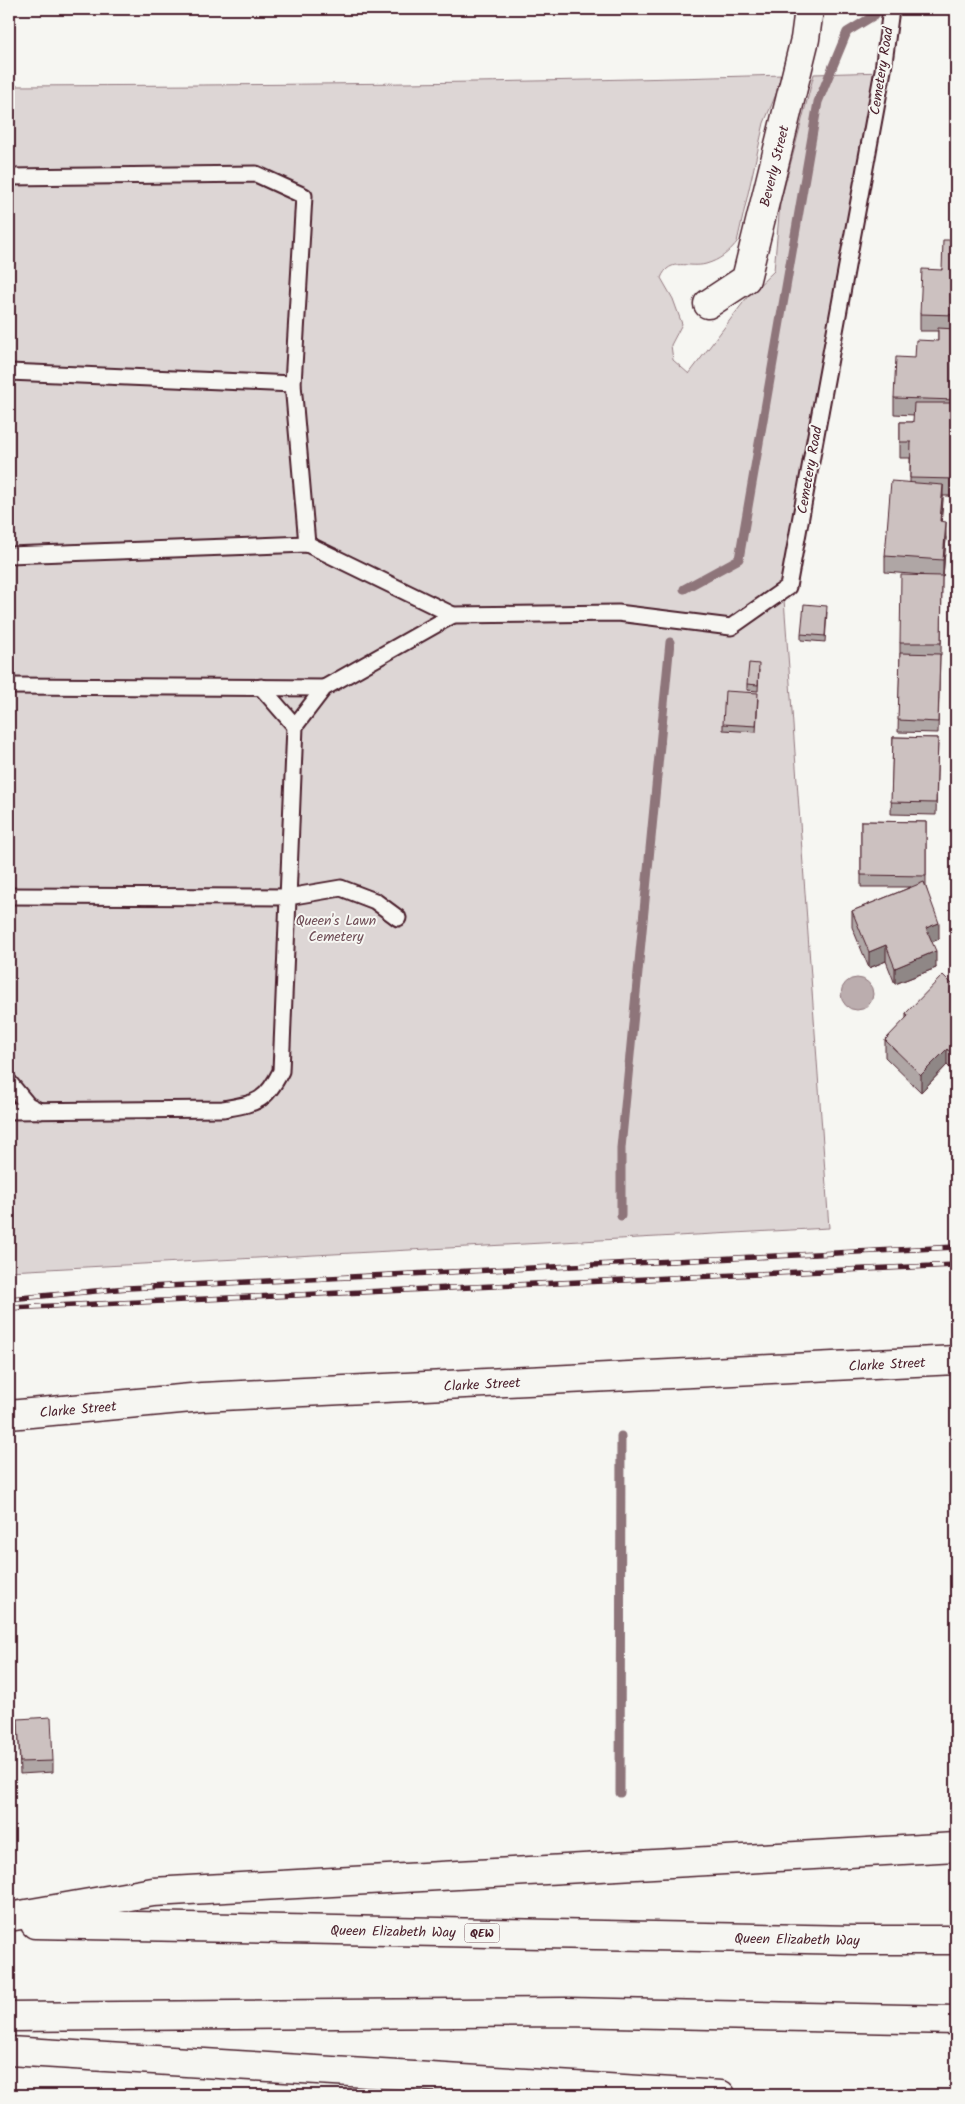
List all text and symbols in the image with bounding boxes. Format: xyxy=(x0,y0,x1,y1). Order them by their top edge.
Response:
street label: Cemetery Road xyxy=(864,25,900,117)
street label: Beverly Street xyxy=(754,123,796,209)
street label: Cemetery Road xyxy=(791,424,829,516)
park label: Queen's Lawn Cemetery xyxy=(296,910,376,948)
street label: Clarke Street xyxy=(848,1352,927,1378)
street label: Clarke Street xyxy=(443,1372,522,1398)
street label: Clarke Street xyxy=(39,1396,118,1424)
street label: Queen Elizabeth Way xyxy=(330,1920,456,1944)
road number: QEW xyxy=(464,1924,500,1942)
street label: Queen Elizabeth Way xyxy=(734,1928,860,1952)

